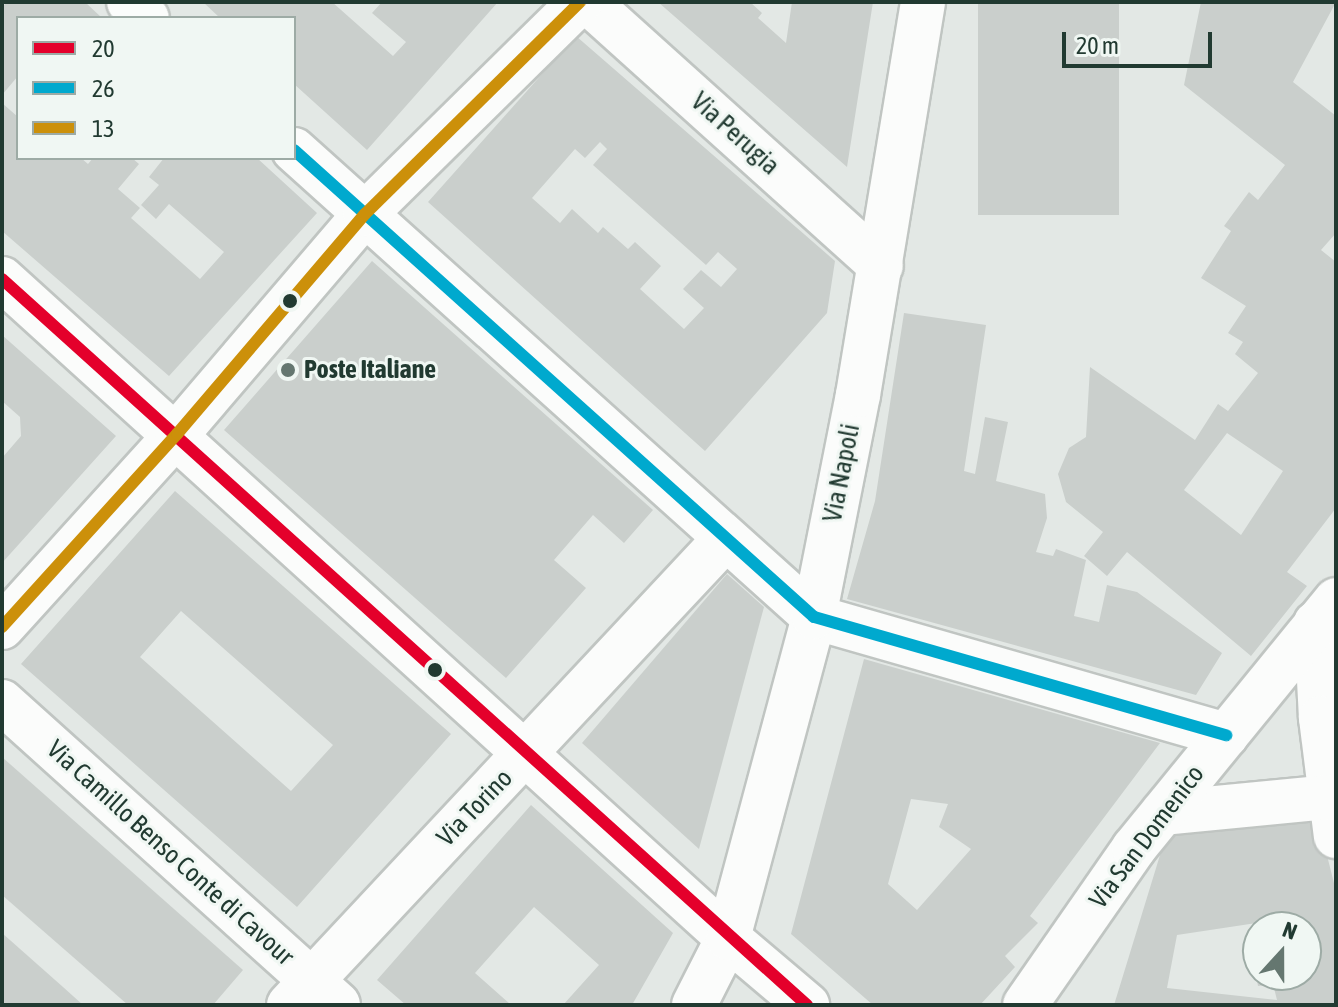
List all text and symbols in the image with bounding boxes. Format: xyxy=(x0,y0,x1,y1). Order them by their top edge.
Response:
legend xyxy=(16,16,296,160)
scale bar xyxy=(1066,16,1216,66)
text: 20 m xyxy=(1076,32,1119,59)
text: 20 xyxy=(92,35,115,62)
text: 26 xyxy=(92,75,115,102)
street label: Via Perugia xyxy=(684,86,786,182)
text: 13 xyxy=(92,115,115,142)
unlabelled marker xyxy=(282,293,298,309)
place label: Poste Italiane xyxy=(304,354,436,386)
marker: Poste Italiane xyxy=(279,361,297,379)
street label: Via Napoli xyxy=(817,421,867,525)
unlabelled marker xyxy=(427,662,443,678)
street label: Via Camillo Benso Conte di Cavour xyxy=(40,734,300,972)
street label: Via San Domenico xyxy=(1083,759,1211,915)
street label: Via Torino xyxy=(431,763,519,853)
north arrow xyxy=(1242,911,1322,991)
text: N xyxy=(1279,916,1301,945)

